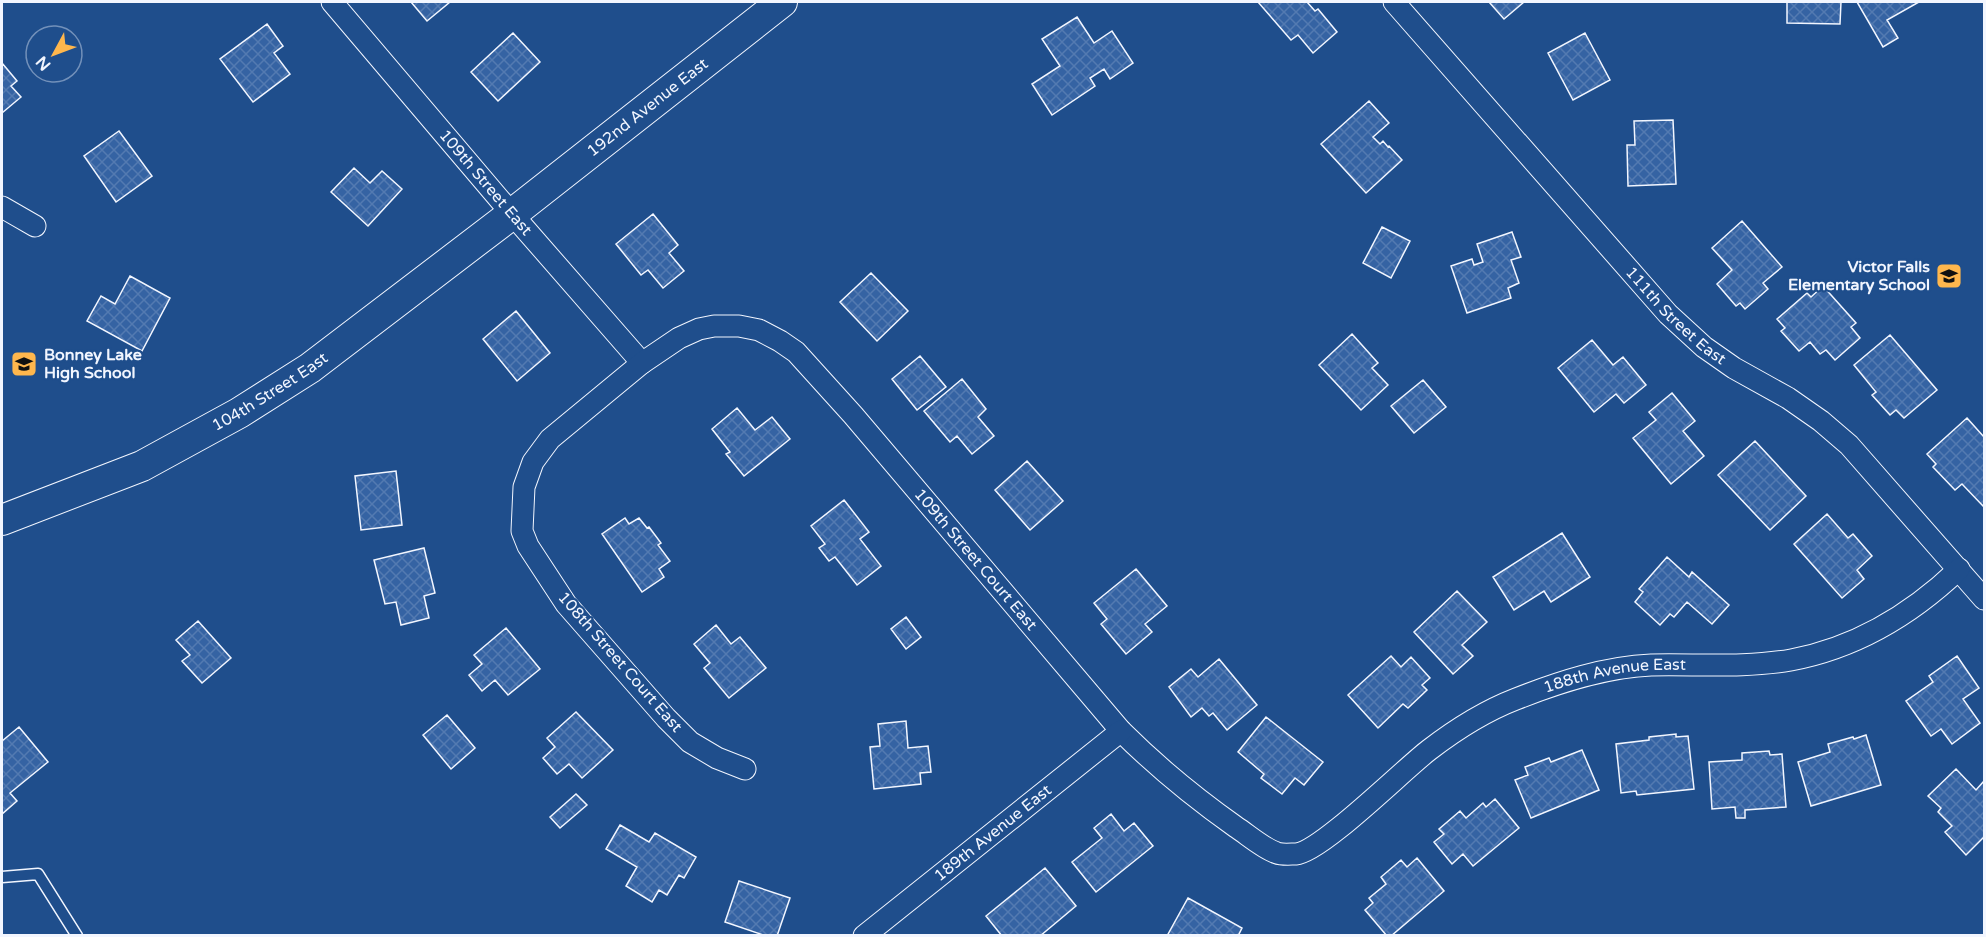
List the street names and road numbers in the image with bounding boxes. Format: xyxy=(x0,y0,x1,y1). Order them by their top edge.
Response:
street label: 192nd Avenue East xyxy=(583,54,712,161)
street label: 109th Street East xyxy=(435,125,536,240)
street label: 111th Street East xyxy=(1621,263,1730,369)
street label: 104th Street East xyxy=(209,348,332,436)
street label: 109th Street Court East xyxy=(910,485,1041,635)
street label: 108th Street Court East xyxy=(554,588,686,736)
street label: 188th Avenue East xyxy=(1541,655,1686,698)
street label: 189th Avenue East xyxy=(930,780,1056,886)

